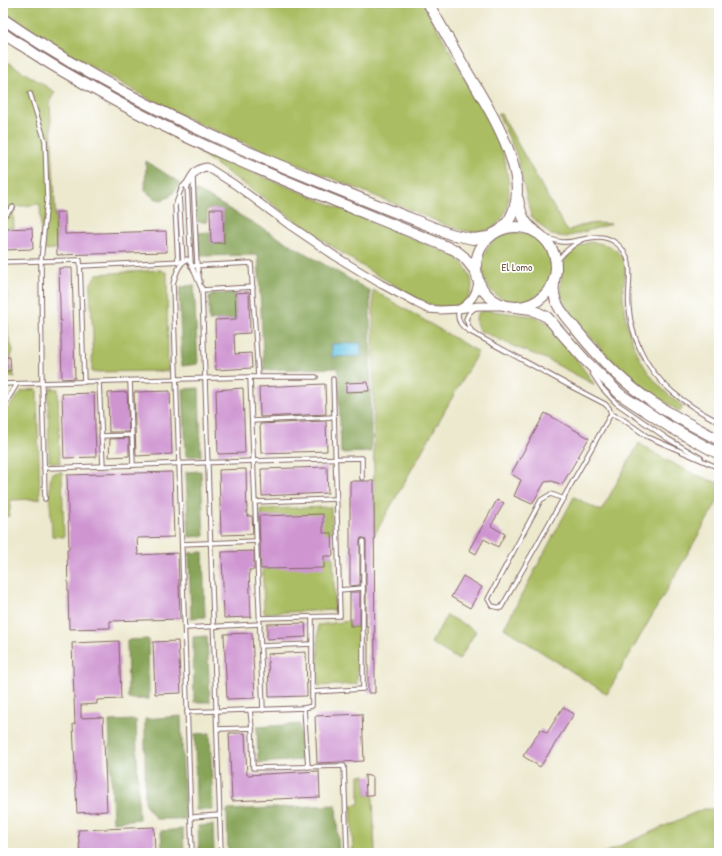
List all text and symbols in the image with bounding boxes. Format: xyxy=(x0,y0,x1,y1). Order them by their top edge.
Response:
park label: El Lomo xyxy=(502,260,533,274)

